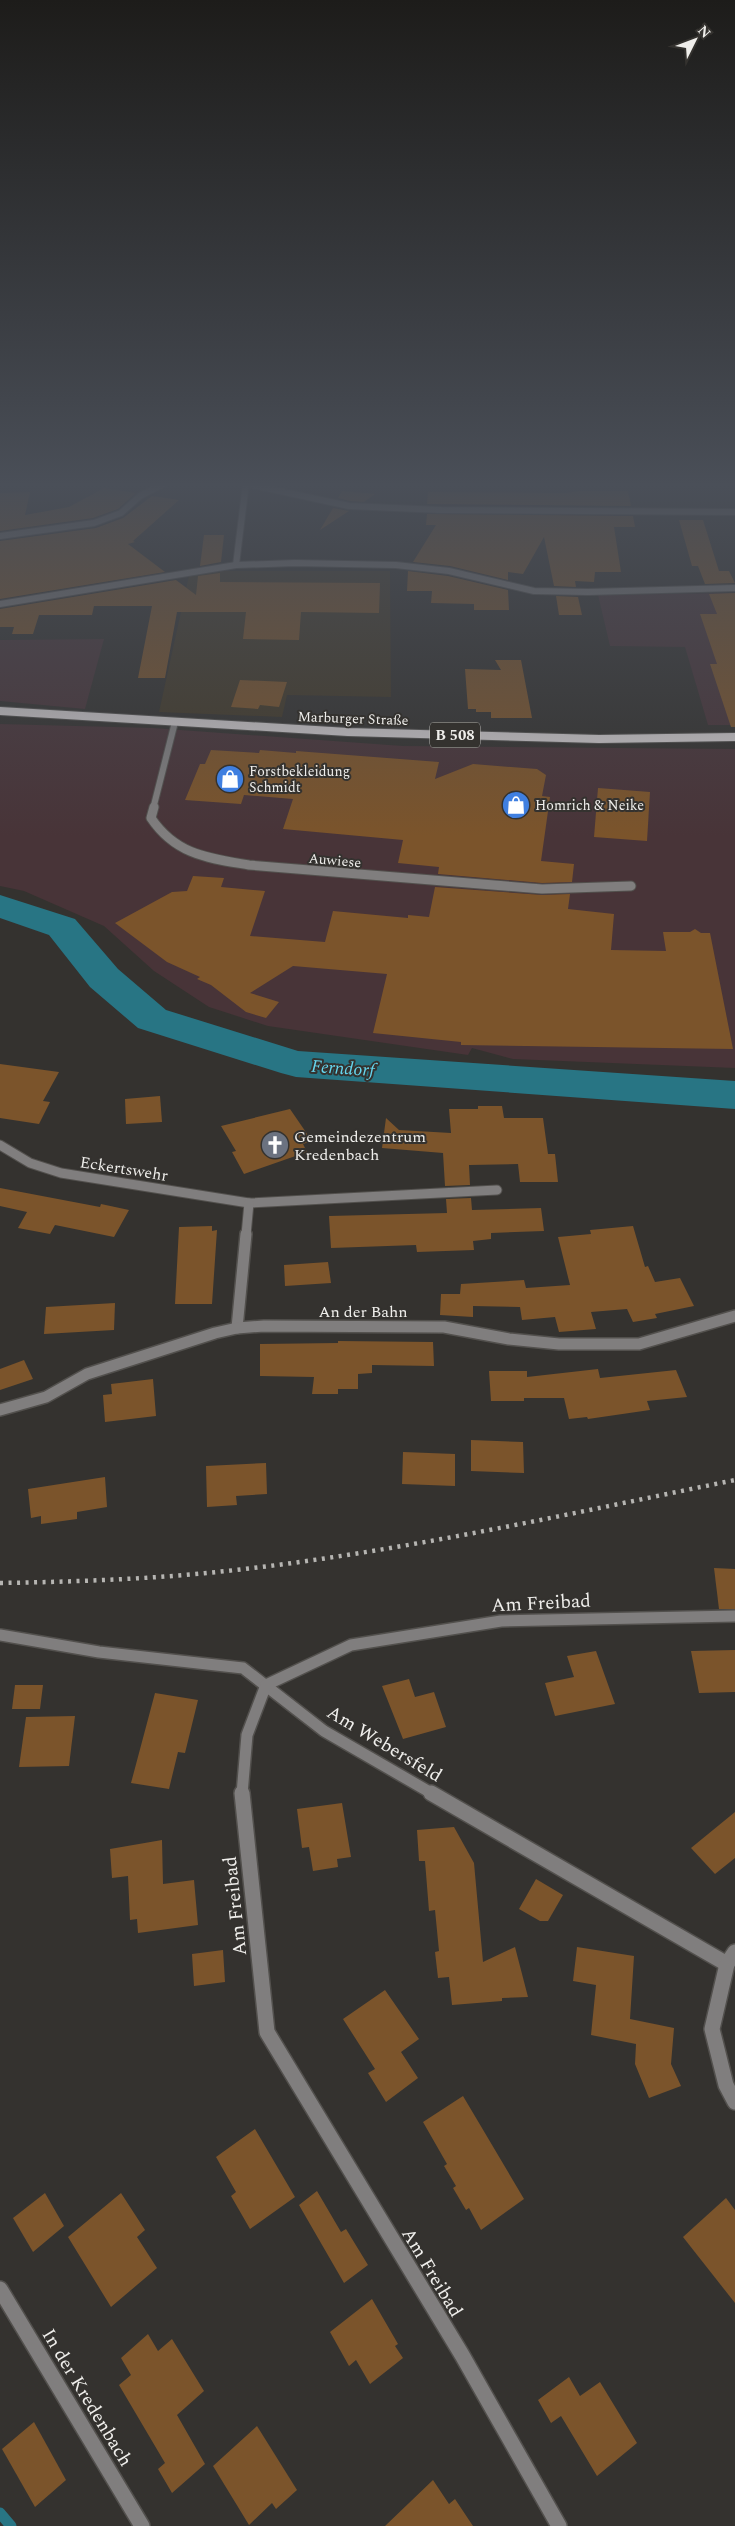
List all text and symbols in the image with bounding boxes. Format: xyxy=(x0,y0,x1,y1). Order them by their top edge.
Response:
north arrow xyxy=(670,15,720,65)
text: N xyxy=(693,20,716,43)
street label: Marburger Straße xyxy=(297,706,409,731)
road number: B 508 xyxy=(430,722,480,748)
place label: Forstbekleidung Schmidt xyxy=(249,761,350,798)
shop icon: Forstbekleidung Schmidt xyxy=(215,764,245,794)
shop icon: Homrich & Neike xyxy=(501,790,531,820)
place label: Homrich & Neike xyxy=(535,795,644,816)
street label: Auwiese xyxy=(308,848,362,873)
water label: Ferndorf xyxy=(310,1053,379,1084)
place label: Gemeindezentrum Kredenbach xyxy=(294,1125,426,1167)
church icon: Gemeindezentrum Kredenbach xyxy=(260,1130,290,1160)
street label: Eckertswehr xyxy=(78,1150,170,1188)
street label: An der Bahn xyxy=(318,1300,408,1324)
street label: Am Freibad xyxy=(490,1586,592,1621)
street label: Am Webersfeld xyxy=(321,1698,448,1790)
street label: Am Freibad xyxy=(216,1855,255,1957)
street label: Am Freibad xyxy=(394,2223,470,2323)
street label: In der Kredenbach xyxy=(34,2323,139,2472)

